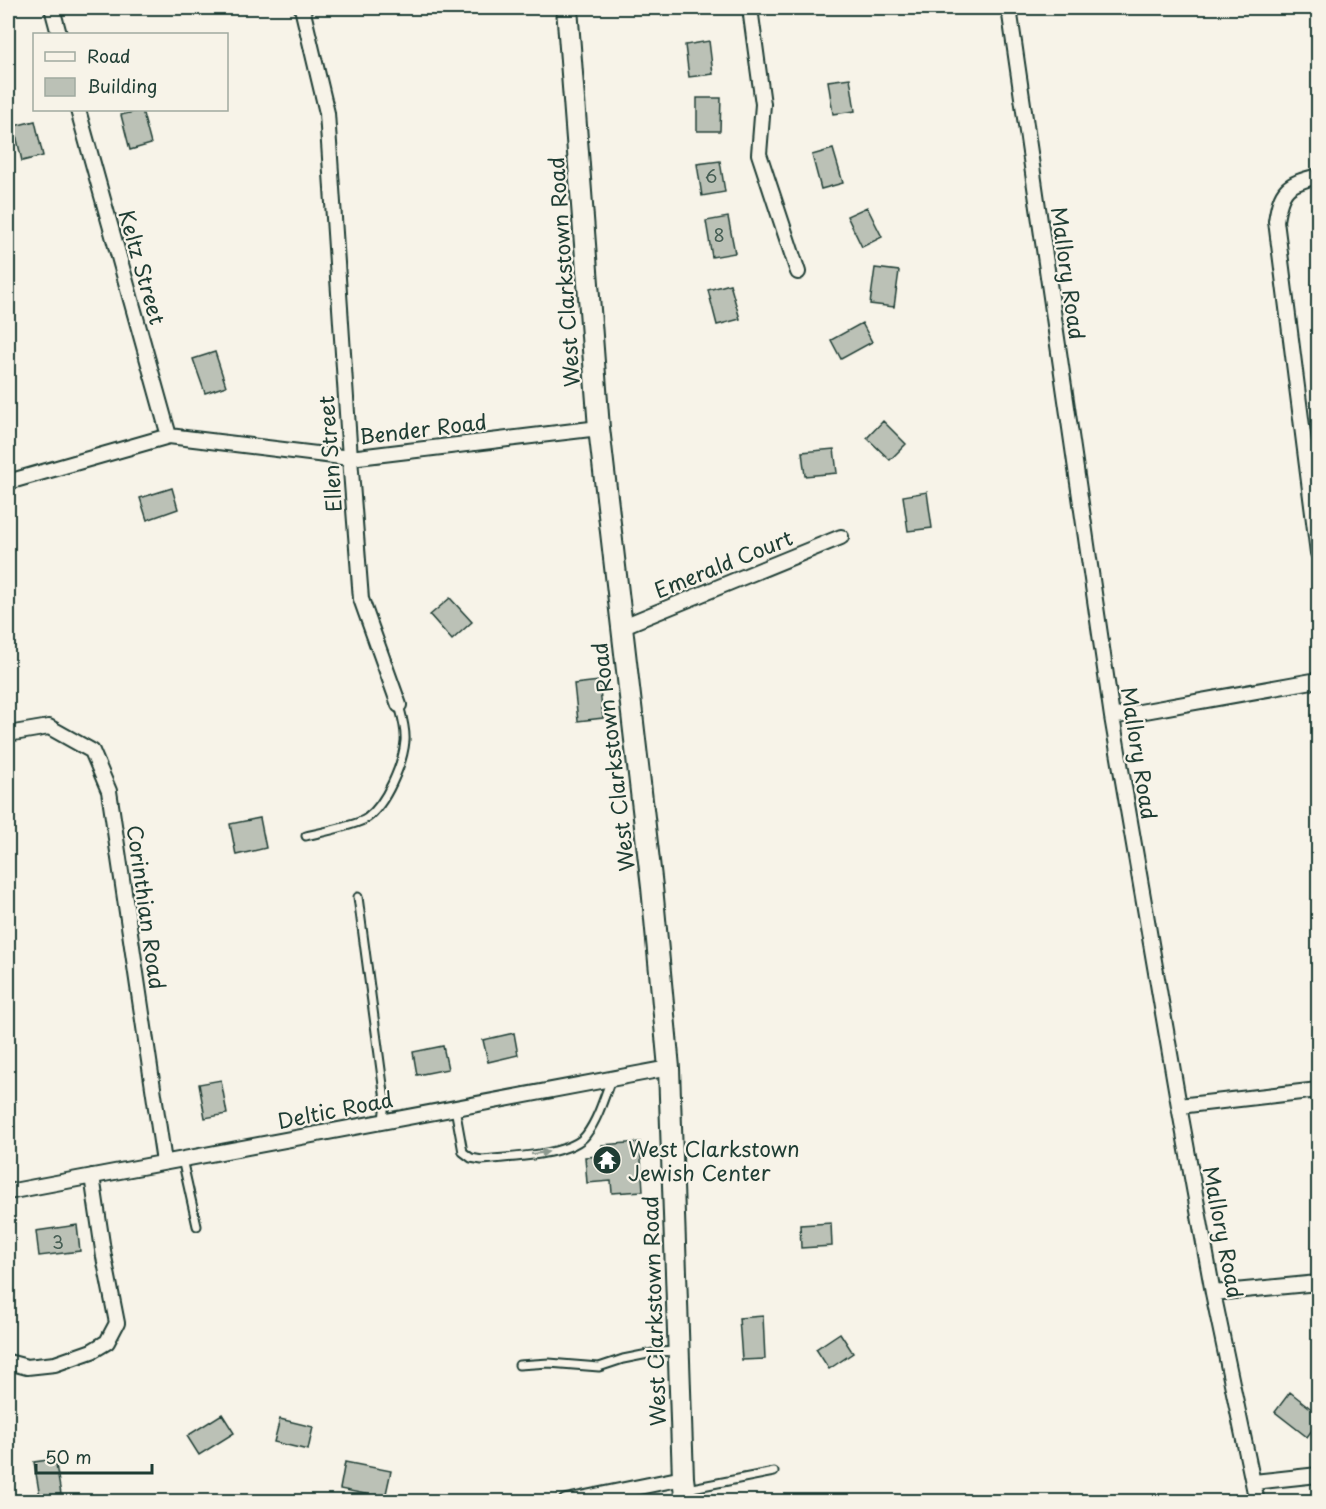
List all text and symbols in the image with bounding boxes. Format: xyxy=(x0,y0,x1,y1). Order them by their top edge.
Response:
legend xyxy=(33,33,228,111)
text: Road xyxy=(87,42,131,69)
text: Building xyxy=(87,72,157,99)
street label: West Clarkstown Road xyxy=(539,156,587,388)
house number: 6 xyxy=(705,162,717,189)
street label: Mallory Road xyxy=(1044,204,1094,342)
street label: Keltz Street xyxy=(111,206,175,328)
house number: 8 xyxy=(713,221,725,248)
street label: Ellen Street xyxy=(309,395,349,513)
street label: Bender Road xyxy=(358,404,488,452)
street label: Emerald Court xyxy=(649,521,797,605)
street label: West Clarkstown Road xyxy=(582,641,642,873)
street label: Mallory Road xyxy=(1114,684,1166,822)
street label: Corinthian Road xyxy=(120,823,174,991)
street label: Deltic Road xyxy=(274,1082,396,1136)
place label: West Clarkstown Jewish Center xyxy=(628,1132,800,1188)
temple icon: West Clarkstown Jewish Center xyxy=(591,1144,623,1176)
one-way arrow xyxy=(531,1148,550,1157)
street label: Mallory Road xyxy=(1196,1163,1252,1301)
street label: West Clarkstown Road xyxy=(633,1195,673,1427)
house number: 3 xyxy=(52,1228,64,1255)
scale bar xyxy=(36,1437,152,1475)
text: 50 m xyxy=(45,1443,92,1470)

